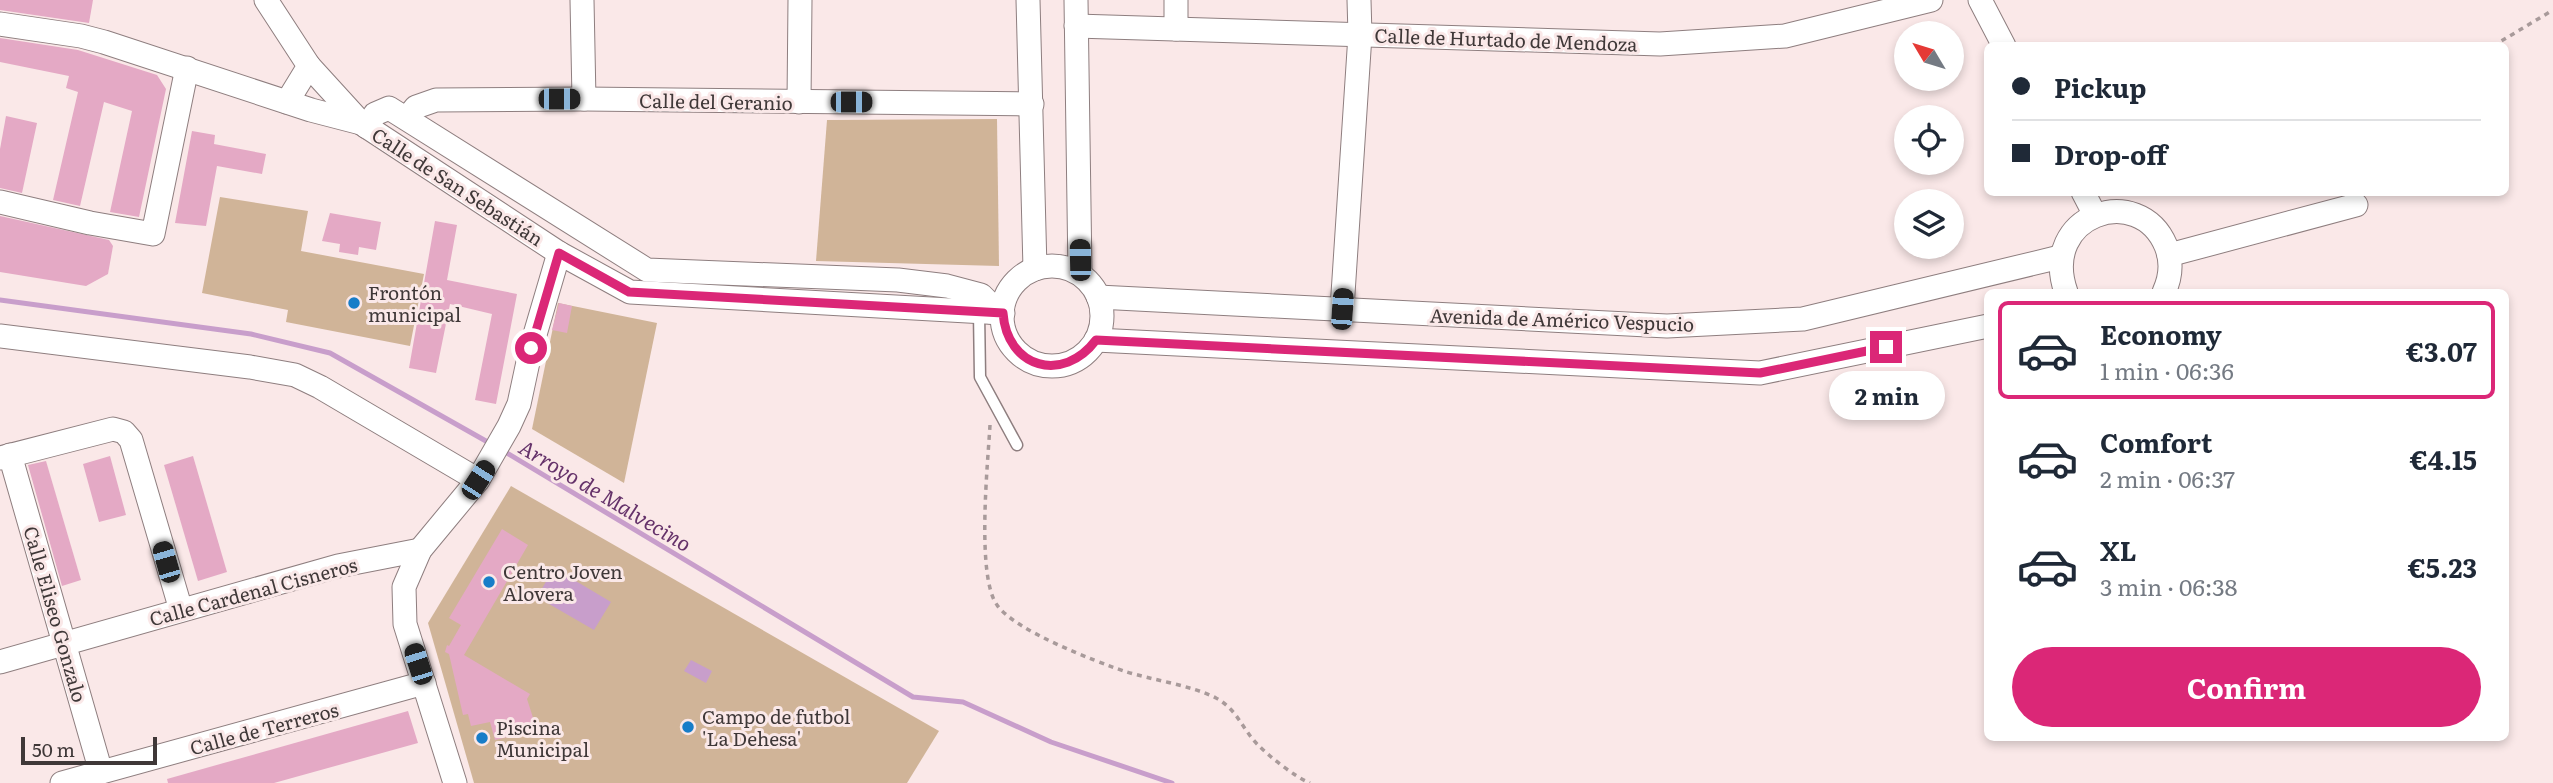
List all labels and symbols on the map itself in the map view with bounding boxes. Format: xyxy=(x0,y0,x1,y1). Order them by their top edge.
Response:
street label: Calle de Hurtado de Mendoza xyxy=(1374,20,1639,58)
north arrow xyxy=(1894,21,1964,91)
street label: Calle del Geranio xyxy=(639,86,793,116)
car xyxy=(539,89,581,110)
car xyxy=(831,92,873,113)
street label: Calle de San Sebastián xyxy=(367,120,549,252)
car xyxy=(1070,239,1091,281)
place label: Frontón municipal xyxy=(368,278,461,328)
car xyxy=(1331,287,1354,331)
marker: Frontón municipal xyxy=(346,295,362,311)
street label: Avenida de Américo Vespucio xyxy=(1429,300,1695,338)
route end xyxy=(1870,331,1902,363)
route start xyxy=(515,332,547,364)
callout: 2 min xyxy=(1828,372,1944,420)
water label: Arroyo de Malvecino xyxy=(514,430,698,558)
car xyxy=(458,457,499,503)
street label: Calle Eliseo Gonzalo xyxy=(17,523,95,705)
car xyxy=(151,539,182,585)
street label: Calle Cardenal Cisneros xyxy=(146,550,360,632)
place label: Centro Joven Alovera xyxy=(503,557,623,607)
marker: Centro Joven Alovera xyxy=(481,574,497,590)
car xyxy=(402,641,435,687)
street label: Calle de Terreros xyxy=(187,695,342,761)
place label: Campo de futbol 'La Dehesa' xyxy=(702,702,850,752)
place label: Piscina Municipal xyxy=(496,713,589,763)
marker: Campo de futbol 'La Dehesa' xyxy=(680,719,696,735)
marker: Piscina Municipal xyxy=(474,730,490,746)
scale bar xyxy=(21,734,158,766)

